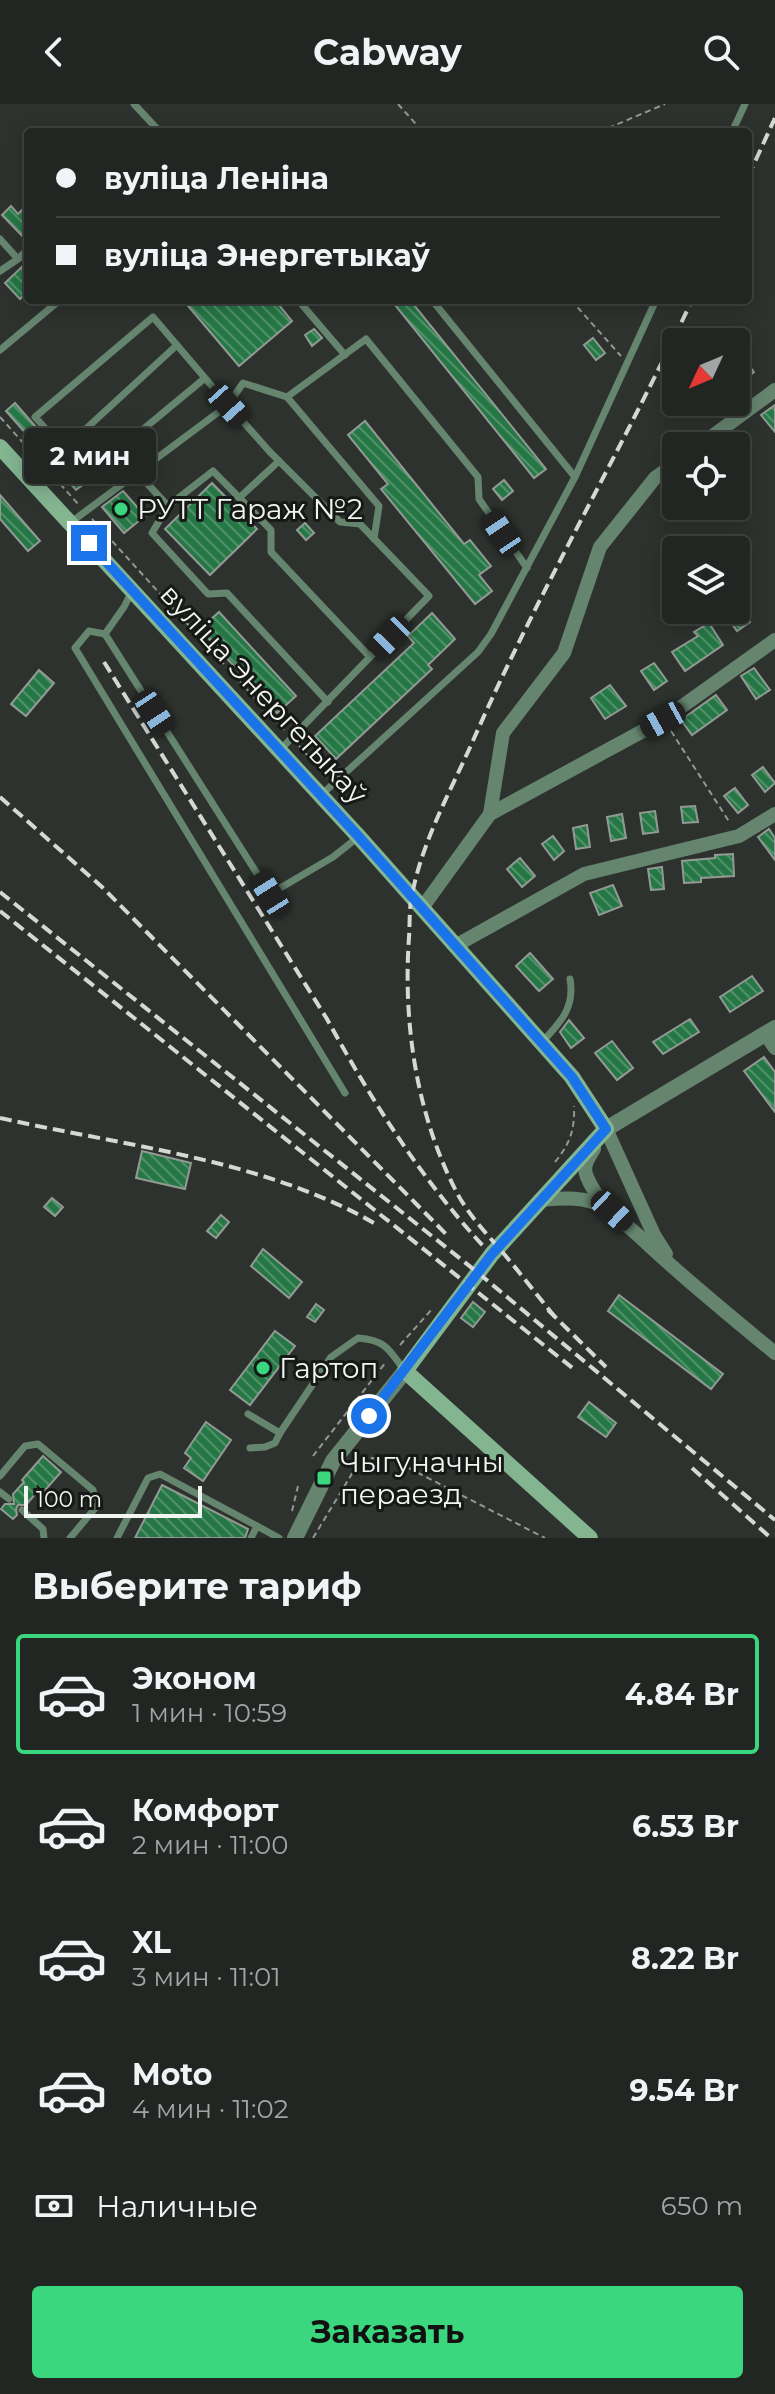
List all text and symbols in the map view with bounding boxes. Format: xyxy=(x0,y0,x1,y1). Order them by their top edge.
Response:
icon: back xyxy=(32,30,76,74)
text: Cabway xyxy=(313,30,462,74)
icon: search xyxy=(699,30,743,74)
text: вуліца Леніна xyxy=(104,160,329,197)
text: вуліца Энергетыкаў xyxy=(104,237,430,274)
north arrow xyxy=(662,328,750,416)
map controls xyxy=(662,328,750,624)
car xyxy=(203,379,253,431)
callout: 2 мин xyxy=(23,427,155,483)
button: locate xyxy=(662,432,750,520)
text: 2 мин xyxy=(50,440,130,472)
place label: РУТТ Гараж №2 xyxy=(137,492,363,526)
marker: РУТТ Гараж №2 xyxy=(112,500,130,518)
car xyxy=(479,506,525,560)
route end xyxy=(71,525,107,561)
button: layers xyxy=(662,536,750,624)
street label: вуліца Энергетыкаў xyxy=(153,577,375,811)
car xyxy=(365,611,415,663)
car xyxy=(131,685,177,739)
car xyxy=(636,698,690,742)
car xyxy=(247,867,293,921)
car xyxy=(586,1186,638,1236)
place label: Гартоп xyxy=(279,1351,378,1385)
marker: Гартоп xyxy=(254,1359,272,1377)
route start xyxy=(351,1398,387,1434)
place label: Чыгуначны пераезд xyxy=(340,1445,504,1511)
marker: Чыгуначны пераезд xyxy=(315,1469,333,1487)
scale bar xyxy=(24,1482,202,1518)
text: 100 m xyxy=(36,1486,102,1513)
text: Выберите тариф xyxy=(32,1564,362,1608)
icon: car xyxy=(36,1658,108,1730)
text: Эконом xyxy=(132,1660,257,1697)
text: 4.84 Br xyxy=(625,1676,739,1713)
text: 1 мин · 10:59 xyxy=(132,1697,287,1729)
icon: car xyxy=(36,1790,108,1862)
text: Комфорт xyxy=(132,1792,279,1829)
text: 6.53 Br xyxy=(632,1808,739,1845)
text: 2 мин · 11:00 xyxy=(132,1829,288,1861)
icon: car xyxy=(36,1922,108,1994)
text: XL xyxy=(132,1924,171,1961)
text: 8.22 Br xyxy=(631,1940,739,1977)
text: 3 мин · 11:01 xyxy=(132,1961,281,1993)
icon: car xyxy=(36,2054,108,2126)
text: Moto xyxy=(132,2056,213,2093)
text: 9.54 Br xyxy=(630,2072,739,2109)
text: 4 мин · 11:02 xyxy=(132,2093,288,2125)
icon: cash xyxy=(32,2184,76,2228)
text: Наличные xyxy=(96,2188,258,2225)
text: 650 m xyxy=(661,2190,743,2222)
button: Заказать xyxy=(32,2286,743,2378)

